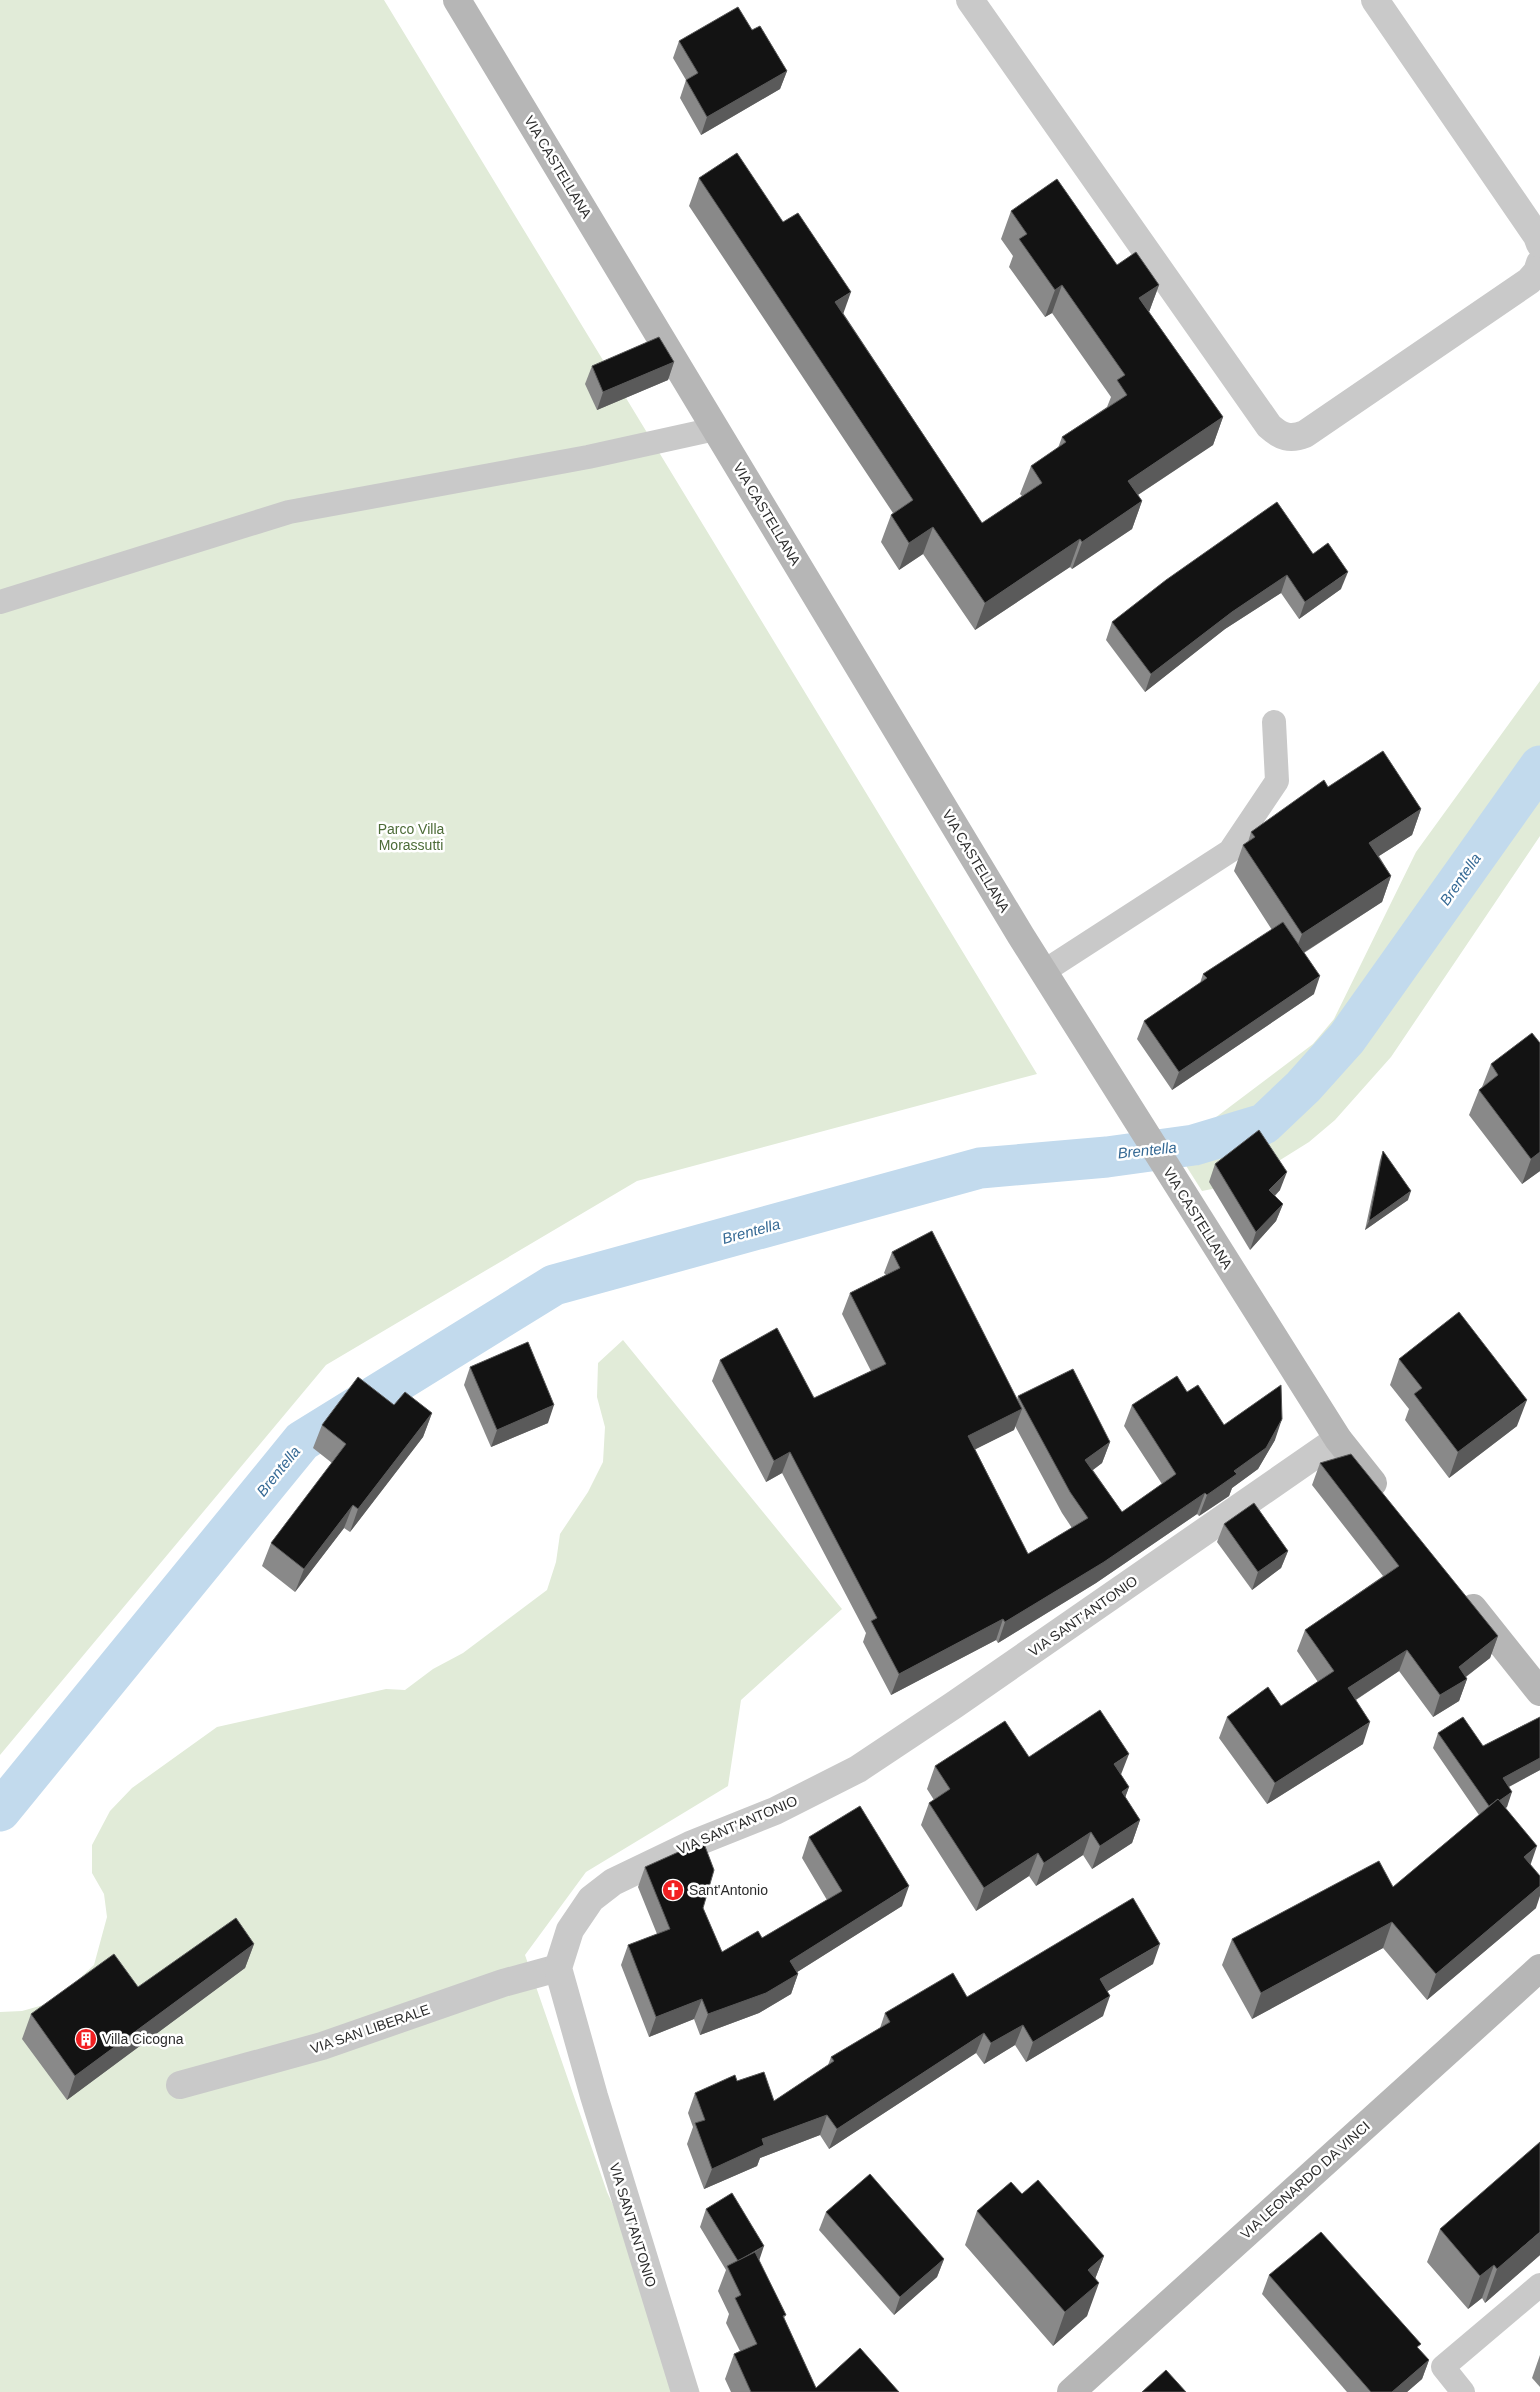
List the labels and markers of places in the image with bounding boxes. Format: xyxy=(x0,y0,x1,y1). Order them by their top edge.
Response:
church icon: Sant'Antonio xyxy=(661,1878,685,1902)
place label: Sant'Antonio xyxy=(689,1882,768,1898)
building icon: Villa Cicogna xyxy=(74,2027,98,2051)
place label: Villa Cicogna xyxy=(102,2031,184,2047)

